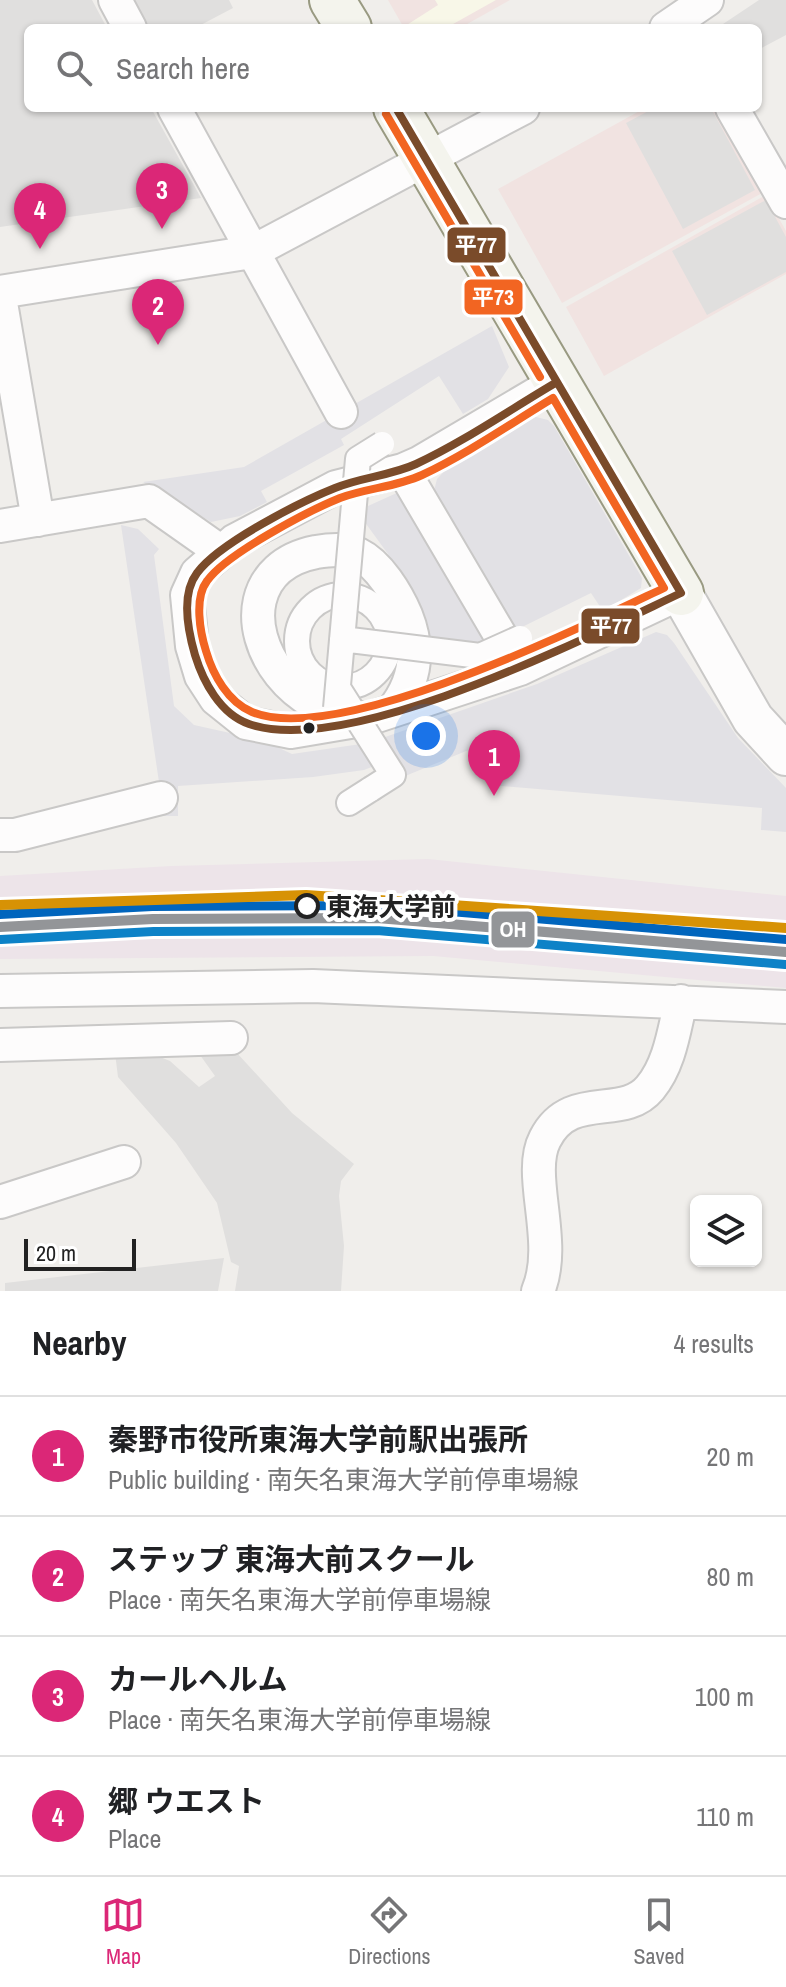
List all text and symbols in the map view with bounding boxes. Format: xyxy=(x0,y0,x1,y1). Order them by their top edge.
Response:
search box xyxy=(24,24,762,112)
icon: search xyxy=(52,46,96,90)
text: Search here xyxy=(116,48,250,88)
pin: 3 xyxy=(136,163,188,229)
pin: 4 xyxy=(14,183,66,249)
line badge: 平77 xyxy=(446,226,507,264)
text: 平77 xyxy=(455,230,497,260)
line badge: 平73 xyxy=(463,278,524,316)
pin: 2 xyxy=(132,279,184,345)
text: 平73 xyxy=(472,282,514,312)
line badge: 平77 xyxy=(580,607,641,645)
text: 平77 xyxy=(590,611,632,641)
your location xyxy=(406,716,446,756)
unlabelled marker xyxy=(301,720,317,736)
pin: 1 xyxy=(468,730,520,796)
place label: 東海大学前 xyxy=(326,889,456,924)
marker: 東海大学前 xyxy=(295,894,319,918)
line badge: OH xyxy=(490,910,536,949)
text: OH xyxy=(499,914,527,944)
map controls xyxy=(690,1195,762,1267)
button: layers xyxy=(690,1195,762,1267)
scale bar xyxy=(24,1235,136,1271)
text: 20 m xyxy=(36,1238,76,1268)
text: Nearby xyxy=(32,1320,127,1366)
text: 4 results xyxy=(673,1326,754,1361)
text: 秦野市役所東海大学前駅出張所 xyxy=(108,1419,528,1459)
text: 1 xyxy=(52,1439,64,1474)
text: 20 m xyxy=(707,1439,754,1474)
text: Public building · 南矢名東海大学前停車場線 xyxy=(108,1462,579,1497)
text: ステップ 東海大前スクール xyxy=(108,1539,475,1579)
text: 2 xyxy=(52,1559,64,1594)
text: 80 m xyxy=(707,1559,754,1594)
text: Place · 南矢名東海大学前停車場線 xyxy=(108,1582,491,1617)
text: カールヘルム xyxy=(108,1659,287,1699)
text: 3 xyxy=(52,1679,64,1714)
text: 100 m xyxy=(695,1679,754,1714)
text: Place · 南矢名東海大学前停車場線 xyxy=(108,1702,491,1737)
text: 郷 ウエスト xyxy=(108,1781,265,1821)
text: 4 xyxy=(52,1799,64,1834)
text: 110 m xyxy=(696,1799,754,1834)
text: Place xyxy=(108,1821,161,1856)
tab: Map xyxy=(101,1893,145,1971)
tab: Directions xyxy=(348,1893,431,1971)
tab: Saved xyxy=(633,1893,685,1971)

